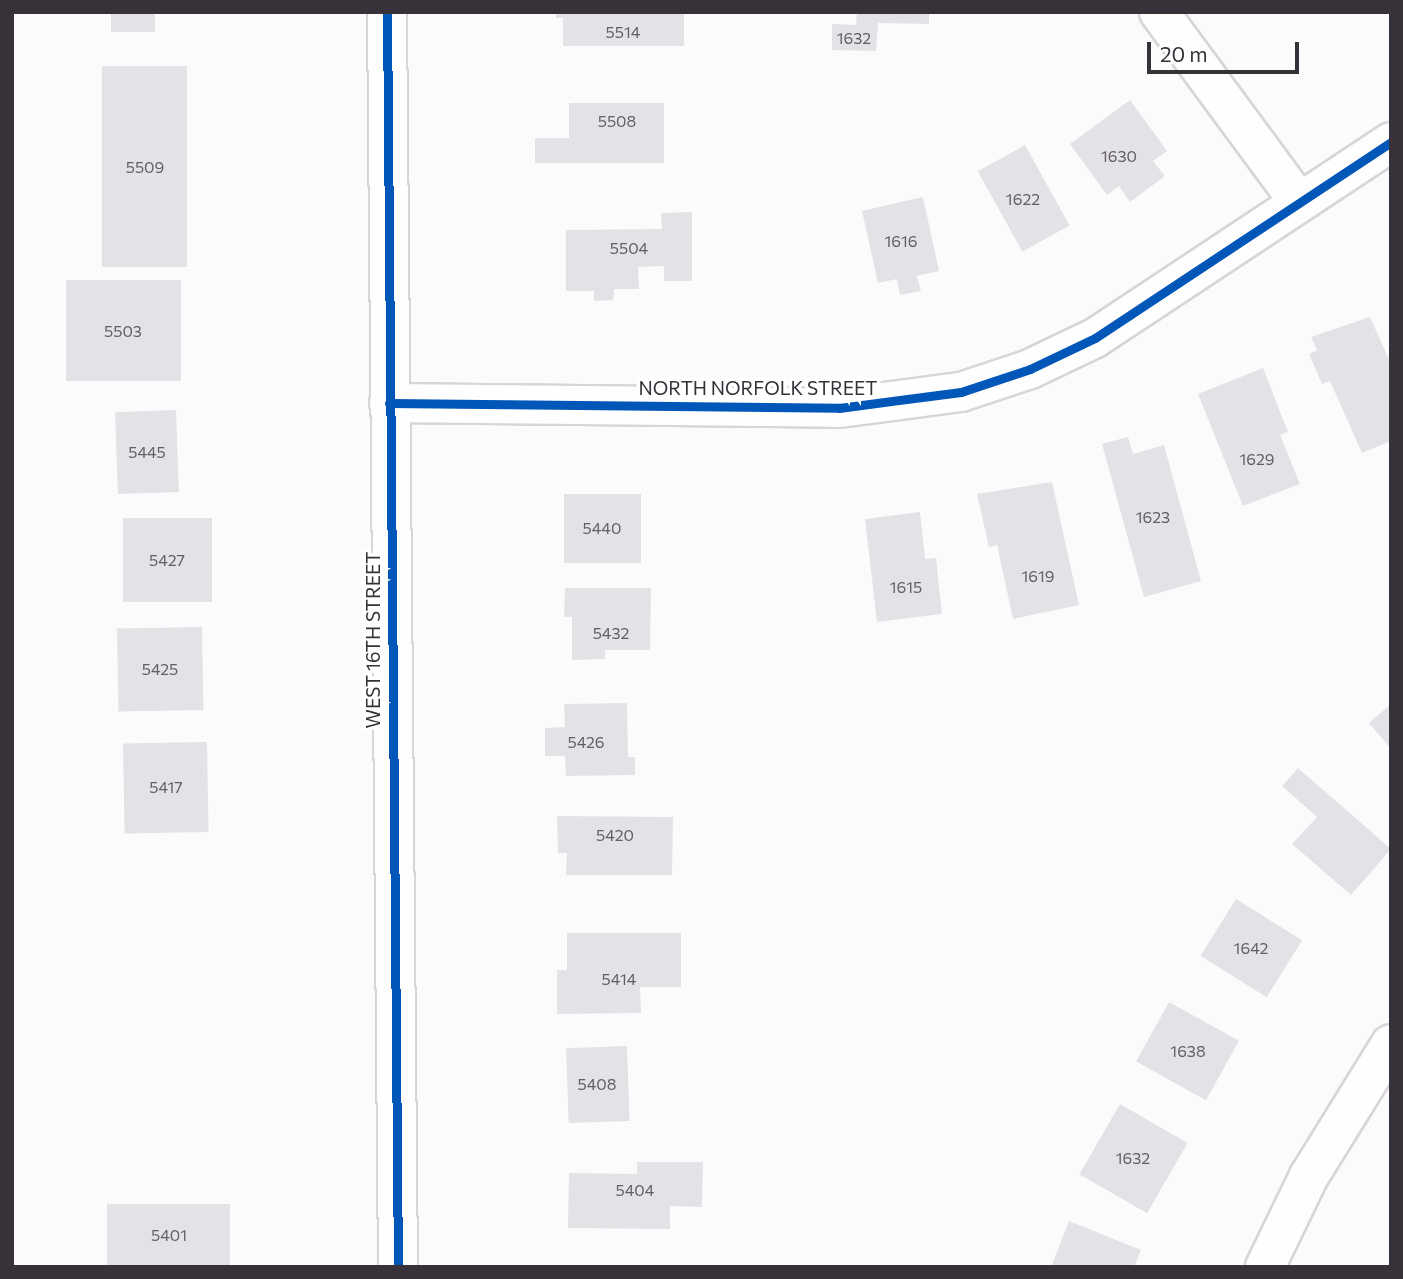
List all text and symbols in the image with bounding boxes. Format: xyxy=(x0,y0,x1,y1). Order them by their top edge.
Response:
house number: 5514 xyxy=(606,22,640,42)
house number: 1632 xyxy=(837,28,871,48)
scale bar xyxy=(1151,28,1303,72)
text: 20 m xyxy=(1160,41,1208,66)
house number: 5508 xyxy=(598,111,636,131)
house number: 1630 xyxy=(1101,146,1137,166)
house number: 5509 xyxy=(126,157,164,177)
house number: 1622 xyxy=(1006,189,1040,209)
house number: 1616 xyxy=(884,231,918,251)
house number: 5504 xyxy=(610,238,648,258)
house number: 5503 xyxy=(104,321,142,341)
street label: NORTH NORFOLK STREET xyxy=(638,377,878,399)
house number: 5445 xyxy=(128,442,166,462)
house number: 1629 xyxy=(1239,449,1275,469)
house number: 1623 xyxy=(1136,507,1170,527)
house number: 5440 xyxy=(583,518,621,538)
house number: 5427 xyxy=(149,550,185,570)
street label: WEST 16TH STREET xyxy=(362,552,384,728)
house number: 1619 xyxy=(1021,566,1055,586)
house number: 1615 xyxy=(890,577,922,597)
house number: 5432 xyxy=(593,623,629,643)
house number: 5425 xyxy=(142,659,178,679)
house number: 5426 xyxy=(567,732,605,752)
house number: 5417 xyxy=(149,777,183,797)
house number: 5420 xyxy=(596,825,634,845)
house number: 1642 xyxy=(1234,938,1268,958)
house number: 5414 xyxy=(602,969,636,989)
house number: 1638 xyxy=(1170,1041,1206,1061)
house number: 5408 xyxy=(578,1074,616,1094)
house number: 1632 xyxy=(1116,1148,1150,1168)
house number: 5404 xyxy=(616,1180,654,1200)
house number: 5401 xyxy=(151,1225,187,1245)

